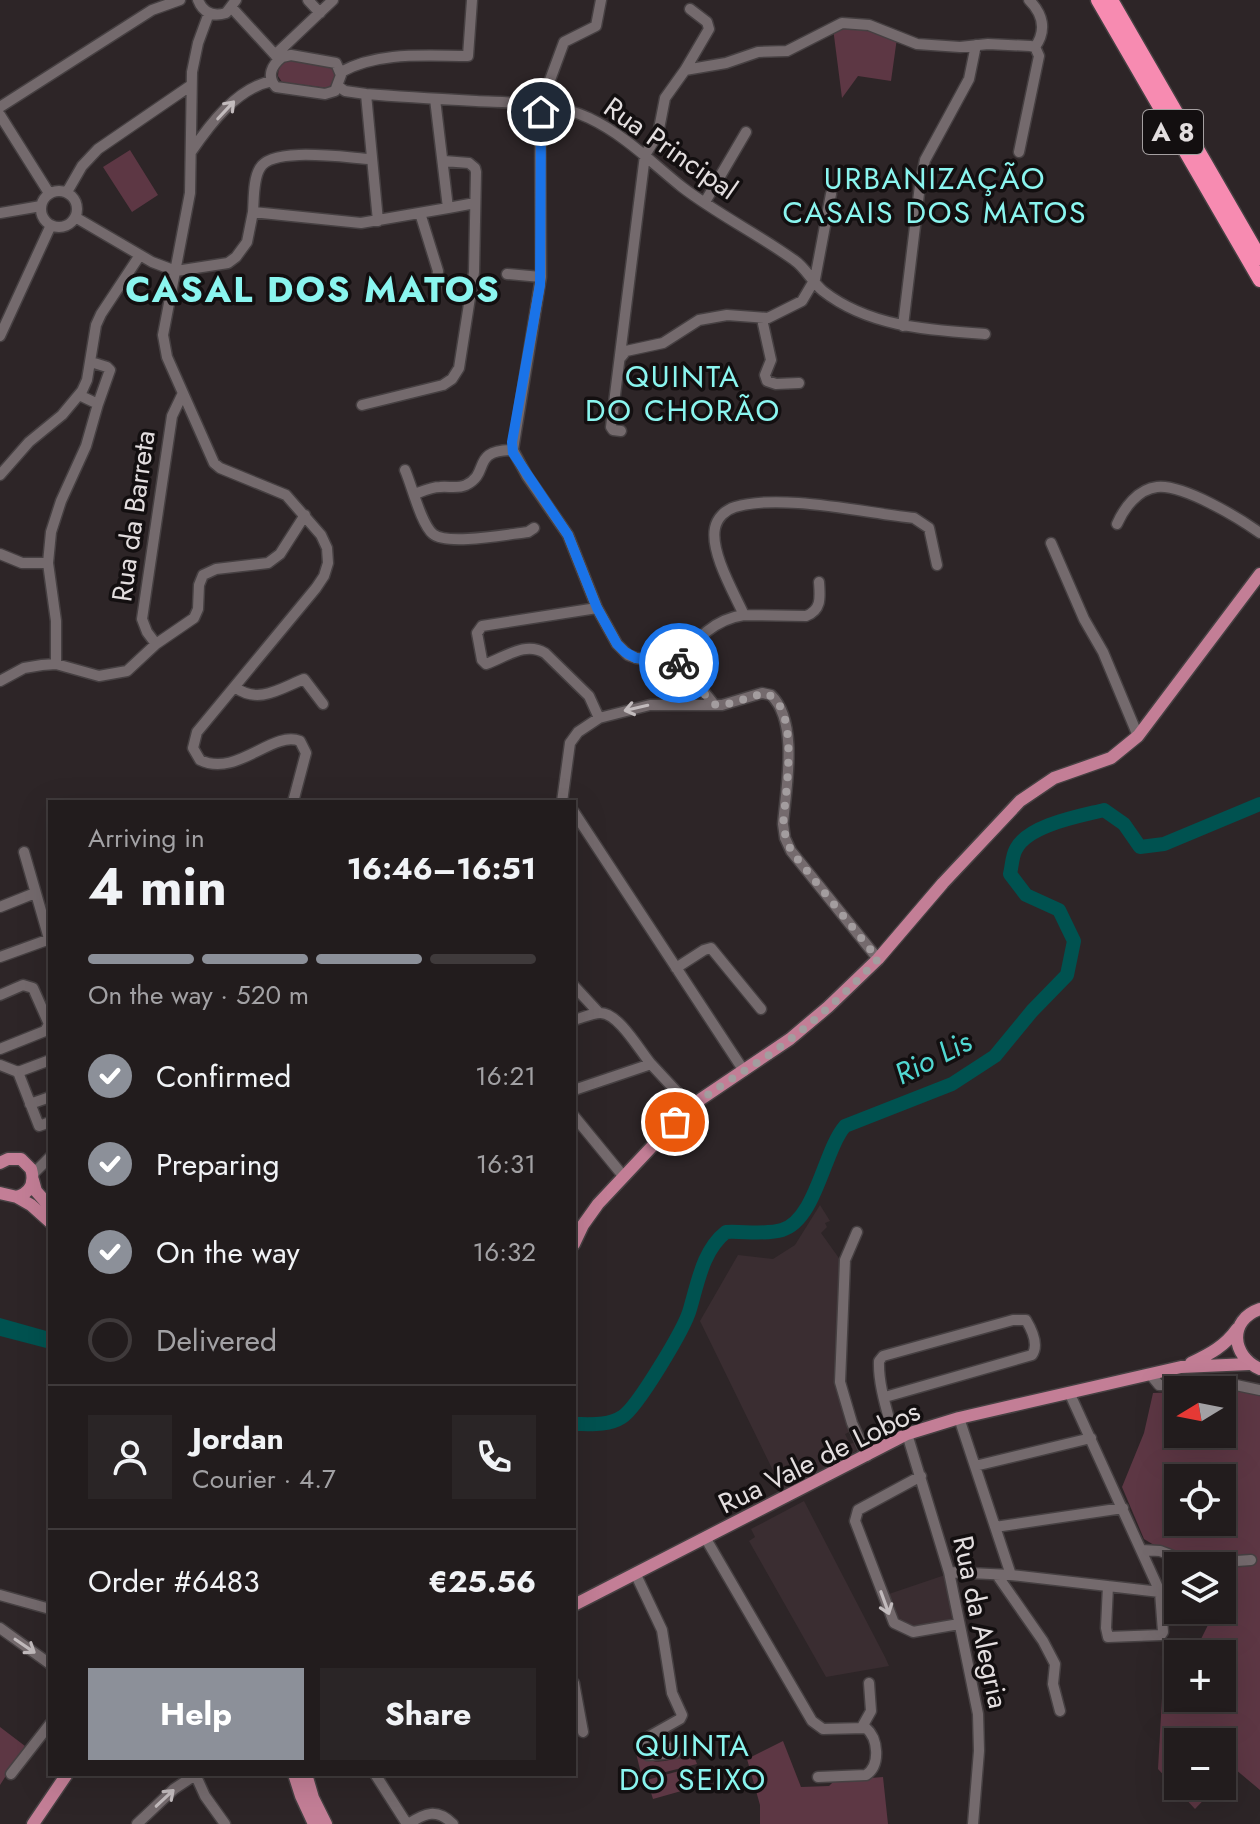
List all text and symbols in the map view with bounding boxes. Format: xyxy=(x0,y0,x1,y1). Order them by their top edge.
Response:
pin xyxy=(507,78,575,146)
street label: Rua Principal xyxy=(595,87,746,210)
icon: home xyxy=(519,90,563,134)
one-way arrow xyxy=(217,100,236,120)
road number: A 8 xyxy=(1143,110,1203,154)
district label: URBANIZAÇÃO CASAIS DOS MATOS xyxy=(782,157,1088,234)
district label: CASAL DOS MATOS xyxy=(125,263,501,315)
district label: QUINTA DO CHORÃO xyxy=(585,355,781,432)
street label: Rua da Barreta xyxy=(101,428,166,604)
courier xyxy=(639,623,719,703)
icon: bike xyxy=(657,641,701,685)
one-way arrow xyxy=(623,701,649,716)
text: Arriving in xyxy=(88,819,205,857)
text: 16:46–16:51 xyxy=(347,847,536,890)
text: 4 min xyxy=(88,849,227,925)
text: On the way · 520 m xyxy=(88,976,309,1014)
water label: Rio Lis xyxy=(887,1020,979,1095)
icon: check xyxy=(88,1054,132,1098)
text: Confirmed xyxy=(156,1055,291,1098)
text: 16:21 xyxy=(475,1057,536,1095)
pin xyxy=(641,1088,709,1156)
icon: bag xyxy=(653,1100,697,1144)
icon: check xyxy=(88,1142,132,1186)
text: Preparing xyxy=(156,1143,280,1186)
text: 16:31 xyxy=(476,1145,536,1183)
icon: check xyxy=(88,1230,132,1274)
text: On the way xyxy=(156,1231,300,1274)
text: 16:32 xyxy=(473,1233,536,1271)
text: Delivered xyxy=(156,1319,277,1362)
north arrow xyxy=(1164,1376,1236,1448)
map controls xyxy=(1164,1376,1236,1800)
street label: Rua Vale de Lobos xyxy=(711,1391,927,1524)
button: person xyxy=(88,1415,172,1499)
button: phone xyxy=(452,1415,536,1499)
text: Jordan xyxy=(192,1417,284,1460)
text: Courier · 4.7 xyxy=(192,1460,336,1498)
button: locate xyxy=(1164,1464,1236,1536)
street label: Rua da Alegria xyxy=(942,1532,1019,1712)
button: layers xyxy=(1164,1552,1236,1624)
text: Order #6483 xyxy=(88,1560,260,1603)
text: €25.56 xyxy=(428,1560,536,1603)
one-way arrow xyxy=(878,1590,893,1615)
one-way arrow xyxy=(13,1638,35,1655)
button: + xyxy=(1164,1640,1236,1712)
button: Help xyxy=(88,1668,304,1760)
button: Share xyxy=(320,1668,536,1760)
district label: QUINTA DO SEIXO xyxy=(619,1724,767,1801)
button: − xyxy=(1164,1728,1236,1800)
one-way arrow xyxy=(155,1788,175,1807)

